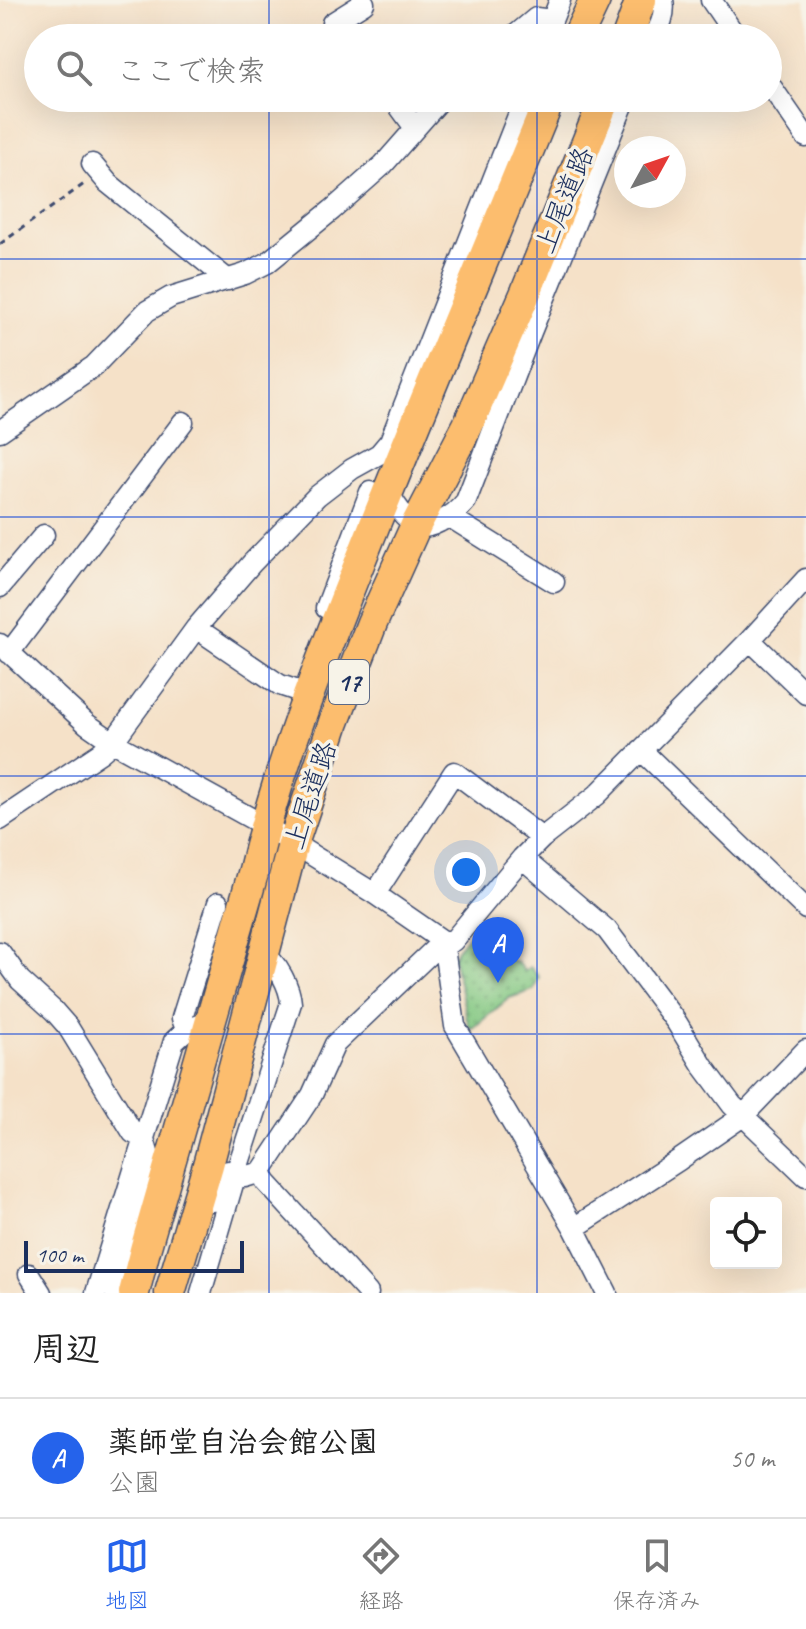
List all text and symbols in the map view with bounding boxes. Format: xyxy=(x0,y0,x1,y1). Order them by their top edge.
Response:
search box xyxy=(24,24,782,112)
icon: search xyxy=(52,46,96,90)
text: ここで検索 xyxy=(116,52,266,90)
north arrow xyxy=(614,136,686,208)
street label: 上尾道路 xyxy=(527,142,601,258)
road number: 17 xyxy=(329,660,369,704)
street label: 上尾道路 xyxy=(276,736,344,854)
your location xyxy=(446,852,486,892)
pin: A xyxy=(472,917,524,983)
map controls xyxy=(710,1197,782,1269)
button: locate xyxy=(710,1197,782,1269)
scale bar xyxy=(24,1237,244,1273)
text: 100 m xyxy=(36,1241,83,1269)
text: 周辺 xyxy=(32,1327,100,1370)
text: 薬師堂自治会館公園 xyxy=(108,1423,378,1461)
text: A xyxy=(51,1442,65,1475)
text: 50 m xyxy=(730,1442,774,1475)
text: 公園 xyxy=(108,1466,160,1499)
tab: 地図 xyxy=(105,1534,149,1615)
tab: 経路 xyxy=(359,1534,403,1615)
tab: 保存済み xyxy=(613,1534,701,1615)

